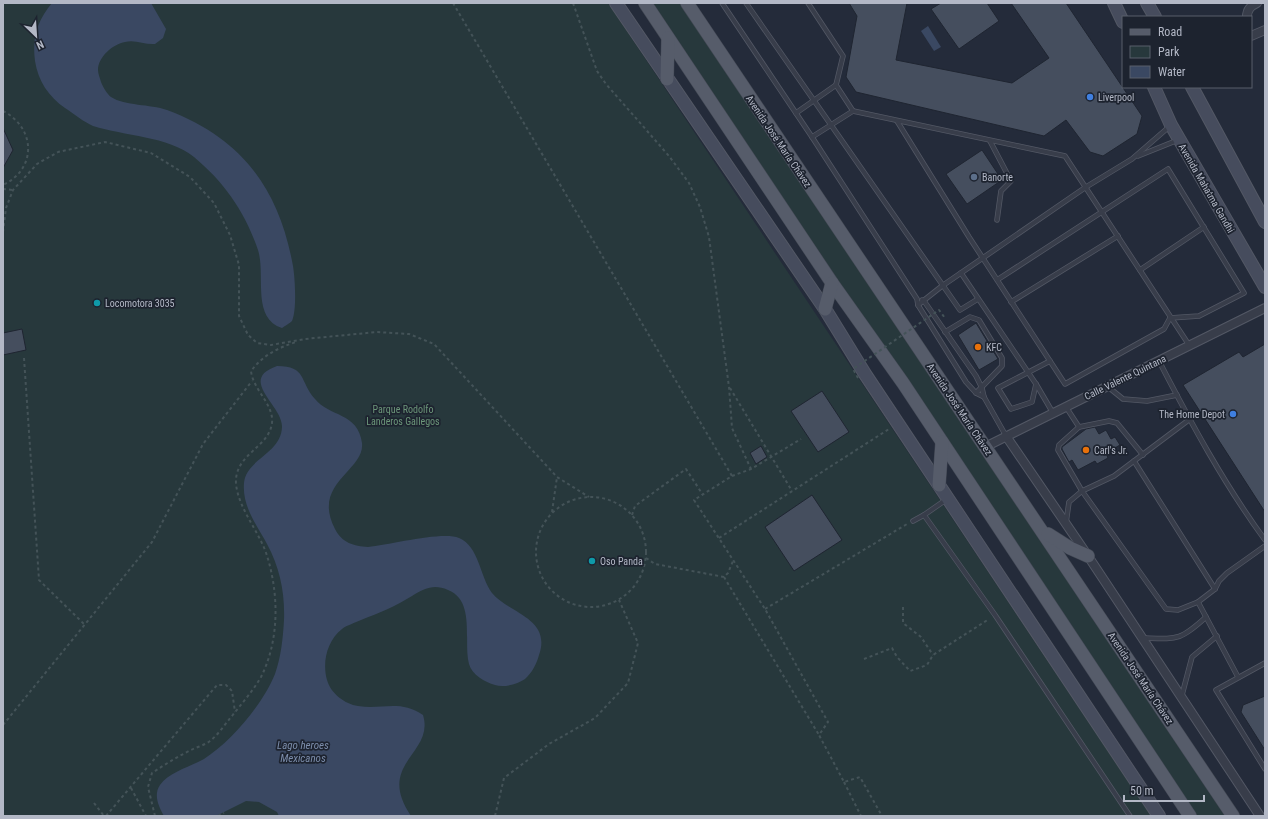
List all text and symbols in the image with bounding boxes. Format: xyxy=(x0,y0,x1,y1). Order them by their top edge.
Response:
north arrow xyxy=(16,16,56,56)
legend xyxy=(1122,16,1252,88)
text: Road xyxy=(1158,25,1182,39)
text: N xyxy=(34,37,46,52)
text: Park xyxy=(1158,45,1180,59)
text: Water xyxy=(1158,65,1186,79)
marker: Liverpool xyxy=(1085,92,1095,102)
place label: Liverpool xyxy=(1098,92,1134,103)
street label: Avenida José María Chávez xyxy=(744,93,813,189)
street label: Avenida Mahatma Gandhi xyxy=(1177,142,1237,235)
marker: Banorte xyxy=(969,172,979,182)
place label: Banorte xyxy=(982,172,1013,183)
marker: Locomotora 3035 xyxy=(92,298,102,308)
place label: Locomotora 3035 xyxy=(105,298,175,309)
marker: KFC xyxy=(973,342,983,352)
place label: KFC xyxy=(986,342,1002,353)
street label: Calle Valente Quintana xyxy=(1083,353,1168,402)
street label: Avenida José María Chávez xyxy=(925,361,994,457)
park label: Parque Rodolfo Landeros Gallegos xyxy=(366,404,440,427)
place label: The Home Depot xyxy=(1159,409,1225,420)
marker: The Home Depot xyxy=(1228,409,1238,419)
marker: Carl's Jr. xyxy=(1081,445,1091,455)
place label: Carl's Jr. xyxy=(1094,445,1128,456)
marker: Oso Panda xyxy=(587,556,597,566)
place label: Oso Panda xyxy=(600,556,643,567)
street label: Avenida José María Chávez xyxy=(1106,630,1175,726)
water label: Lago heroes Mexicanos xyxy=(277,739,329,765)
scale bar xyxy=(1124,777,1204,803)
text: 50 m xyxy=(1130,784,1154,798)

